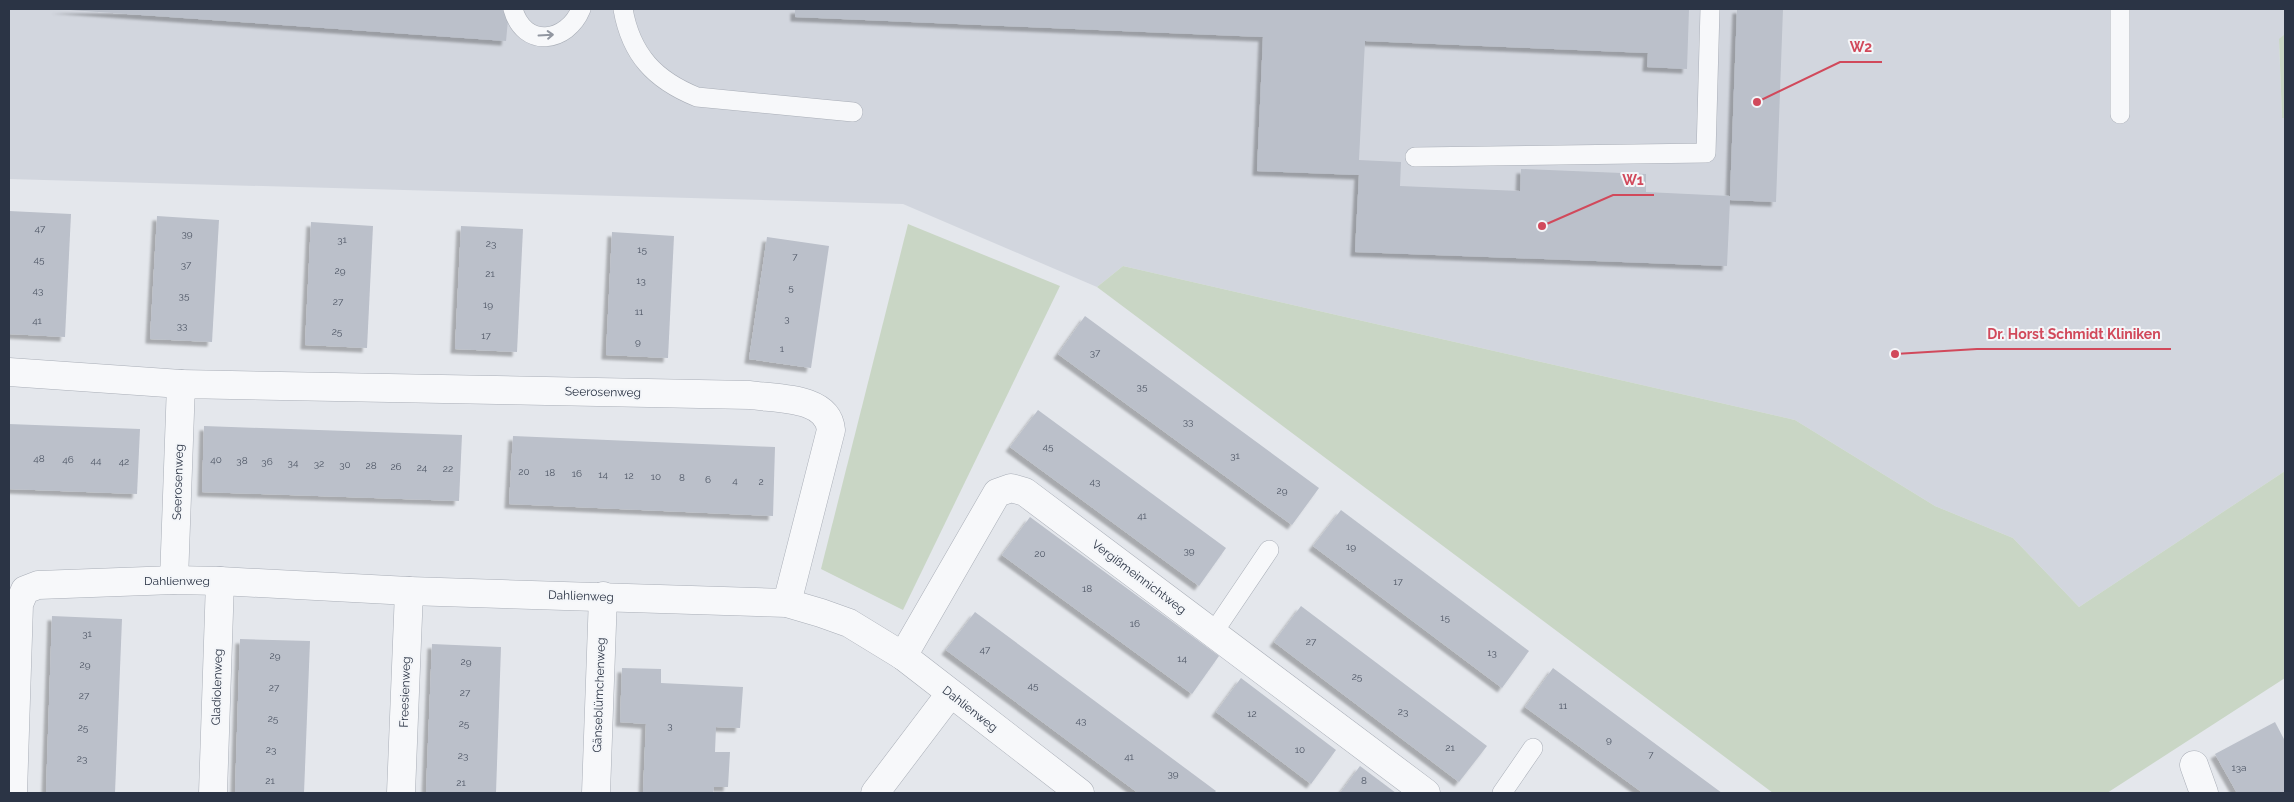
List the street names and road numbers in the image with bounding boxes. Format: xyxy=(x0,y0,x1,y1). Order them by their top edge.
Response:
street label: Seerosenweg xyxy=(565,384,641,400)
street label: Seerosenweg xyxy=(170,444,186,520)
street label: Vergißmeinnichtweg xyxy=(1089,537,1189,617)
street label: Dahlienweg xyxy=(144,574,210,588)
street label: Dahlienweg xyxy=(548,588,614,604)
street label: Gänseblümchenweg xyxy=(590,637,608,753)
street label: Gladiolenweg xyxy=(209,648,225,726)
street label: Freesienweg xyxy=(397,656,413,728)
street label: Dahlienweg xyxy=(940,683,1000,735)

